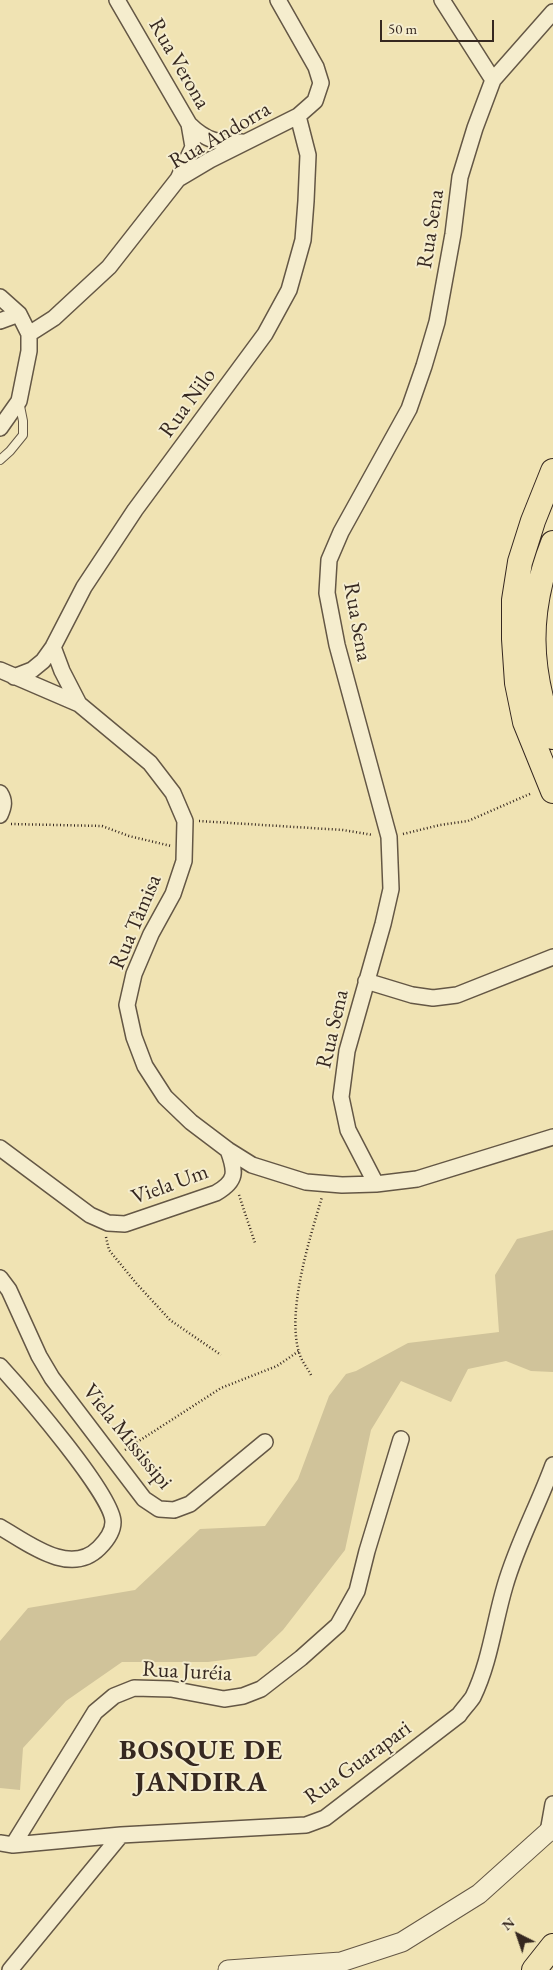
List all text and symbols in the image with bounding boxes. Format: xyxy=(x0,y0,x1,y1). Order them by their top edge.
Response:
scale bar xyxy=(383,10,497,42)
street label: Rua Verona xyxy=(143,14,215,114)
text: 50 m xyxy=(388,19,417,38)
street label: Rua Andorra xyxy=(165,96,275,176)
street label: Rua Sena xyxy=(412,188,450,270)
street label: Rua Nilo xyxy=(154,363,222,443)
street label: Rua Sena xyxy=(337,580,377,664)
street label: Rua Tâmisa xyxy=(104,871,168,973)
street label: Rua Sena xyxy=(311,987,355,1071)
street label: Viela Um xyxy=(128,1159,212,1211)
street label: Viela Mississipi xyxy=(76,1379,178,1495)
street label: Rua Juréia xyxy=(142,1656,232,1688)
street label: Rua Guarapari xyxy=(299,1715,417,1811)
district label: BOSQUE DE JANDIRA xyxy=(118,1734,284,1800)
north arrow xyxy=(493,1910,543,1960)
text: N xyxy=(498,1913,518,1934)

